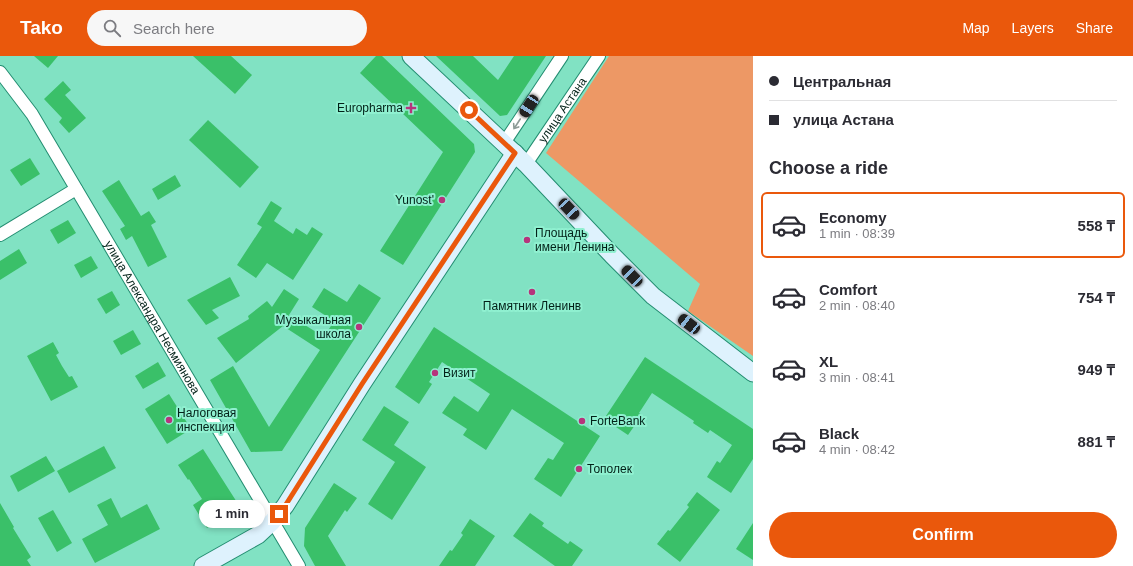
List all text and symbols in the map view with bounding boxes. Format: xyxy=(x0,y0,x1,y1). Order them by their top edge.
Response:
search box xyxy=(87,10,367,46)
text: Tako xyxy=(20,17,63,38)
icon: search xyxy=(101,17,123,39)
text: Search here xyxy=(133,20,215,37)
text: Map xyxy=(962,20,990,36)
text: Layers xyxy=(1012,20,1054,36)
text: Share xyxy=(1076,20,1113,36)
text: Центральная xyxy=(793,73,891,90)
street label: улица Астана xyxy=(535,75,590,145)
car xyxy=(517,93,541,119)
place label: Europharma xyxy=(337,101,403,115)
route start xyxy=(460,101,478,119)
marker: Europharma xyxy=(406,103,416,113)
text: улица Астана xyxy=(793,111,894,128)
one-way arrow xyxy=(513,118,521,129)
text: Choose a ride xyxy=(769,158,888,178)
place label: Yunost' xyxy=(395,193,434,207)
marker: Yunost' xyxy=(437,195,447,205)
car xyxy=(556,196,582,222)
icon: car xyxy=(771,207,807,243)
text: Economy xyxy=(819,209,887,226)
text: 558 ₸ xyxy=(1078,217,1115,234)
place label: Площадь имени Ленина xyxy=(535,226,615,254)
text: 1 min · 08:39 xyxy=(819,226,895,241)
marker: Площадь имени Ленина xyxy=(522,235,532,245)
street label: улица Александра Несмиянова xyxy=(101,238,203,397)
car xyxy=(619,263,645,289)
icon: car xyxy=(771,279,807,315)
text: Comfort xyxy=(819,281,877,298)
marker: Памятник Ленинв xyxy=(527,287,537,297)
text: 754 ₸ xyxy=(1078,289,1115,306)
text: 2 min · 08:40 xyxy=(819,298,895,313)
place label: Памятник Ленинв xyxy=(483,299,581,313)
car xyxy=(676,312,702,336)
place label: Музыкальная школа xyxy=(276,313,351,341)
marker: Музыкальная школа xyxy=(354,322,364,332)
icon: car xyxy=(771,351,807,387)
text: XL xyxy=(819,353,838,370)
text: 949 ₸ xyxy=(1078,361,1115,378)
place label: Визит xyxy=(443,366,476,380)
marker: Визит xyxy=(430,368,440,378)
text: 3 min · 08:41 xyxy=(819,370,895,385)
place label: Налоговая инспекция xyxy=(177,406,236,434)
place label: ForteBank xyxy=(590,414,646,428)
marker: Налоговая инспекция xyxy=(164,415,174,425)
marker: ForteBank xyxy=(577,416,587,426)
icon: car xyxy=(771,423,807,459)
text: Black xyxy=(819,425,859,442)
text: 881 ₸ xyxy=(1078,433,1115,450)
text: 4 min · 08:42 xyxy=(819,442,895,457)
place label: Тополек xyxy=(587,462,633,476)
marker: Тополек xyxy=(574,464,584,474)
callout: 1 min xyxy=(199,500,265,528)
route end xyxy=(270,505,288,523)
text: 1 min xyxy=(215,506,249,521)
button: Confirm xyxy=(769,512,1117,558)

